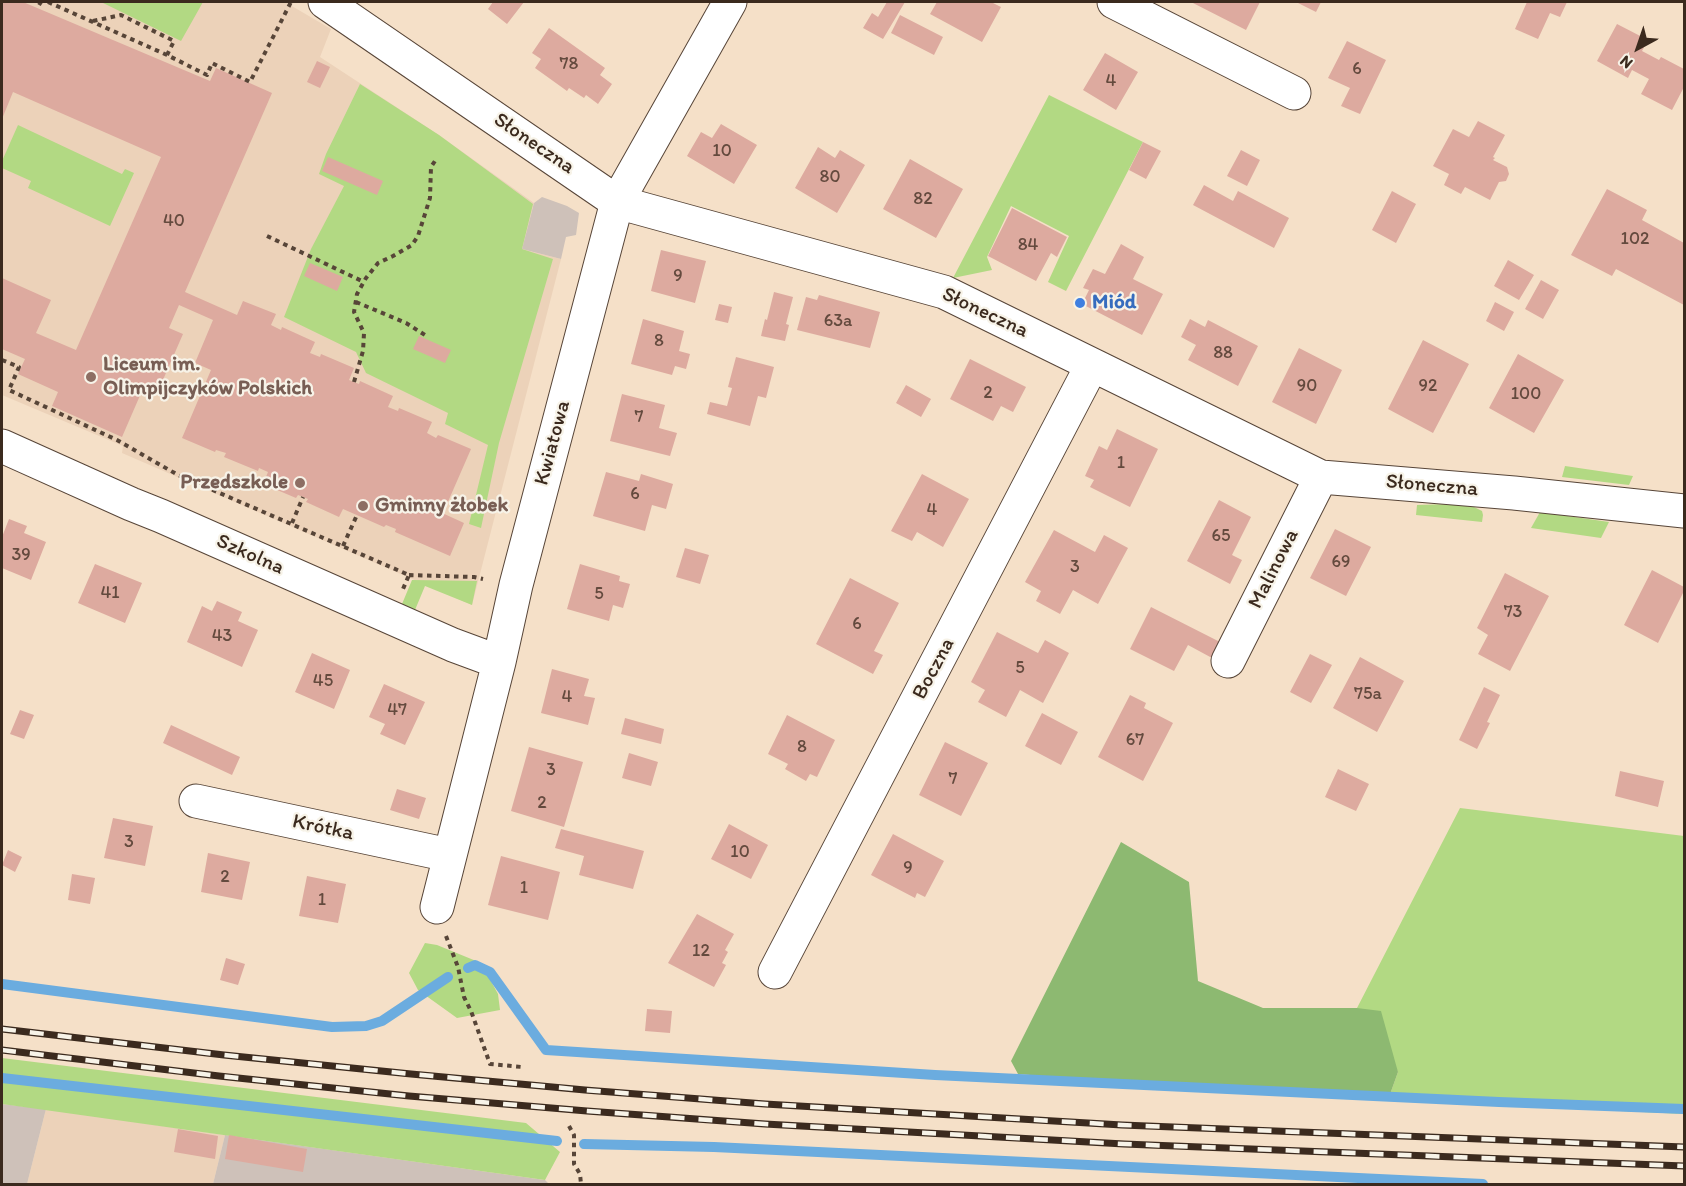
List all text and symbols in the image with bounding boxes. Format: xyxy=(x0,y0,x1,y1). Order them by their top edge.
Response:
north arrow xyxy=(1608,18,1668,78)
text: N xyxy=(1616,51,1636,73)
house number: 78 xyxy=(560,53,578,75)
house number: 6 xyxy=(1352,58,1362,80)
house number: 4 xyxy=(1106,70,1116,92)
street label: Słoneczna xyxy=(489,108,579,180)
house number: 10 xyxy=(712,140,732,162)
house number: 80 xyxy=(820,166,840,188)
house number: 82 xyxy=(913,188,933,210)
house number: 40 xyxy=(163,210,185,232)
house number: 102 xyxy=(1621,228,1649,250)
house number: 84 xyxy=(1018,234,1038,256)
house number: 9 xyxy=(673,265,683,287)
street label: Słoneczna xyxy=(938,282,1032,344)
place label: Miód xyxy=(1092,290,1136,316)
marker: Miód xyxy=(1073,296,1087,310)
house number: 63a xyxy=(824,310,852,332)
house number: 8 xyxy=(654,330,664,352)
house number: 88 xyxy=(1213,342,1233,364)
place label: Liceum im. Olimpijczyków Polskich xyxy=(103,352,312,402)
marker: Liceum im. Olimpijczyków Polskich xyxy=(84,370,98,384)
house number: 90 xyxy=(1297,375,1317,397)
house number: 92 xyxy=(1419,375,1437,397)
house number: 2 xyxy=(983,382,993,404)
house number: 100 xyxy=(1511,383,1541,405)
street label: Kwiatowa xyxy=(530,398,576,488)
house number: 7 xyxy=(635,406,643,428)
house number: 1 xyxy=(1117,452,1125,474)
street label: Słoneczna xyxy=(1385,469,1479,503)
place label: Przedszkole xyxy=(180,470,288,496)
marker: Przedszkole xyxy=(293,476,307,490)
house number: 6 xyxy=(630,483,640,505)
place label: Gminny żłobek xyxy=(375,493,508,519)
marker: Gminny żłobek xyxy=(356,499,370,513)
house number: 4 xyxy=(927,499,937,521)
house number: 65 xyxy=(1212,525,1230,547)
street label: Malinowa xyxy=(1243,525,1305,613)
street label: Szkolna xyxy=(212,529,288,581)
house number: 39 xyxy=(11,544,31,566)
house number: 69 xyxy=(1332,551,1350,573)
house number: 3 xyxy=(1070,556,1080,578)
house number: 41 xyxy=(100,582,120,604)
house number: 5 xyxy=(594,583,604,605)
house number: 73 xyxy=(1504,601,1522,623)
house number: 6 xyxy=(852,613,862,635)
house number: 43 xyxy=(212,625,232,647)
street label: Boczna xyxy=(907,634,961,704)
house number: 5 xyxy=(1015,657,1025,679)
house number: 45 xyxy=(313,670,333,692)
house number: 75a xyxy=(1354,683,1382,705)
house number: 4 xyxy=(562,686,572,708)
house number: 47 xyxy=(387,699,407,721)
house number: 67 xyxy=(1126,729,1144,751)
house number: 8 xyxy=(797,736,807,758)
house number: 3 xyxy=(546,759,556,781)
house number: 7 xyxy=(949,768,957,790)
house number: 2 xyxy=(537,792,547,814)
street label: Krótka xyxy=(290,809,356,847)
house number: 3 xyxy=(124,831,134,853)
house number: 10 xyxy=(730,841,750,863)
house number: 9 xyxy=(903,857,913,879)
house number: 2 xyxy=(220,866,230,888)
house number: 1 xyxy=(520,877,528,899)
house number: 1 xyxy=(318,889,326,911)
house number: 12 xyxy=(692,940,710,962)

